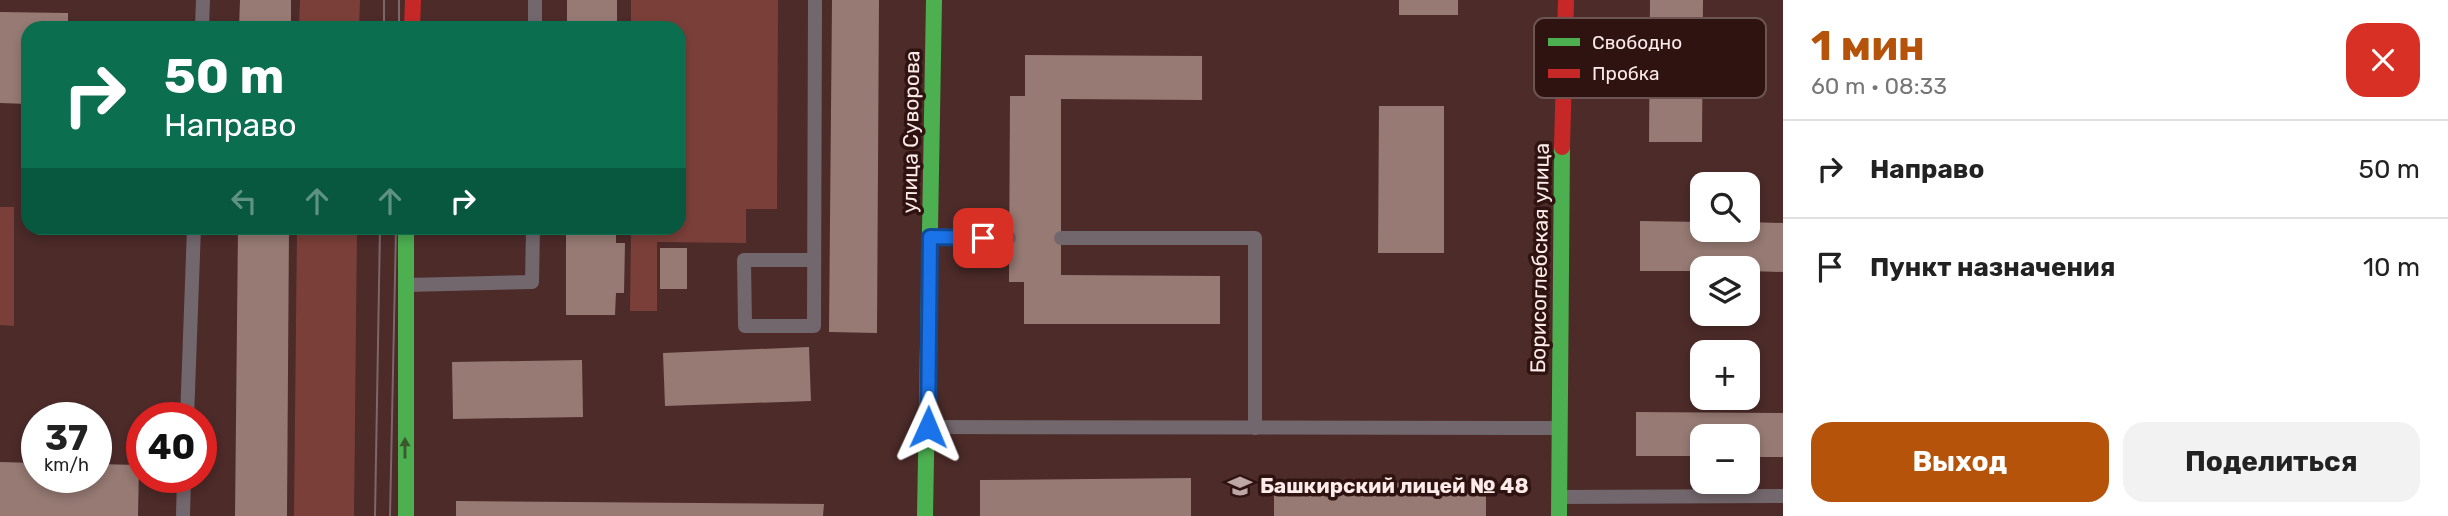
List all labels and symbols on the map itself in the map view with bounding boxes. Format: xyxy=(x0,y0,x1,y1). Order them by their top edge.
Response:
legend xyxy=(1534,18,1766,98)
text: Свободно xyxy=(1592,31,1682,54)
street label: улица Суворова xyxy=(897,50,924,214)
text: Пробка xyxy=(1592,62,1660,85)
street label: Борисоглебская улица xyxy=(1525,143,1554,373)
pin xyxy=(953,208,1013,268)
position arrow xyxy=(891,390,965,464)
speed limit sign: 40 xyxy=(126,402,217,493)
one-way arrow xyxy=(400,437,411,459)
school or university icon: Башкирский лицей № 48 xyxy=(1226,472,1254,500)
place label: Башкирский лицей № 48 xyxy=(1260,473,1529,498)

